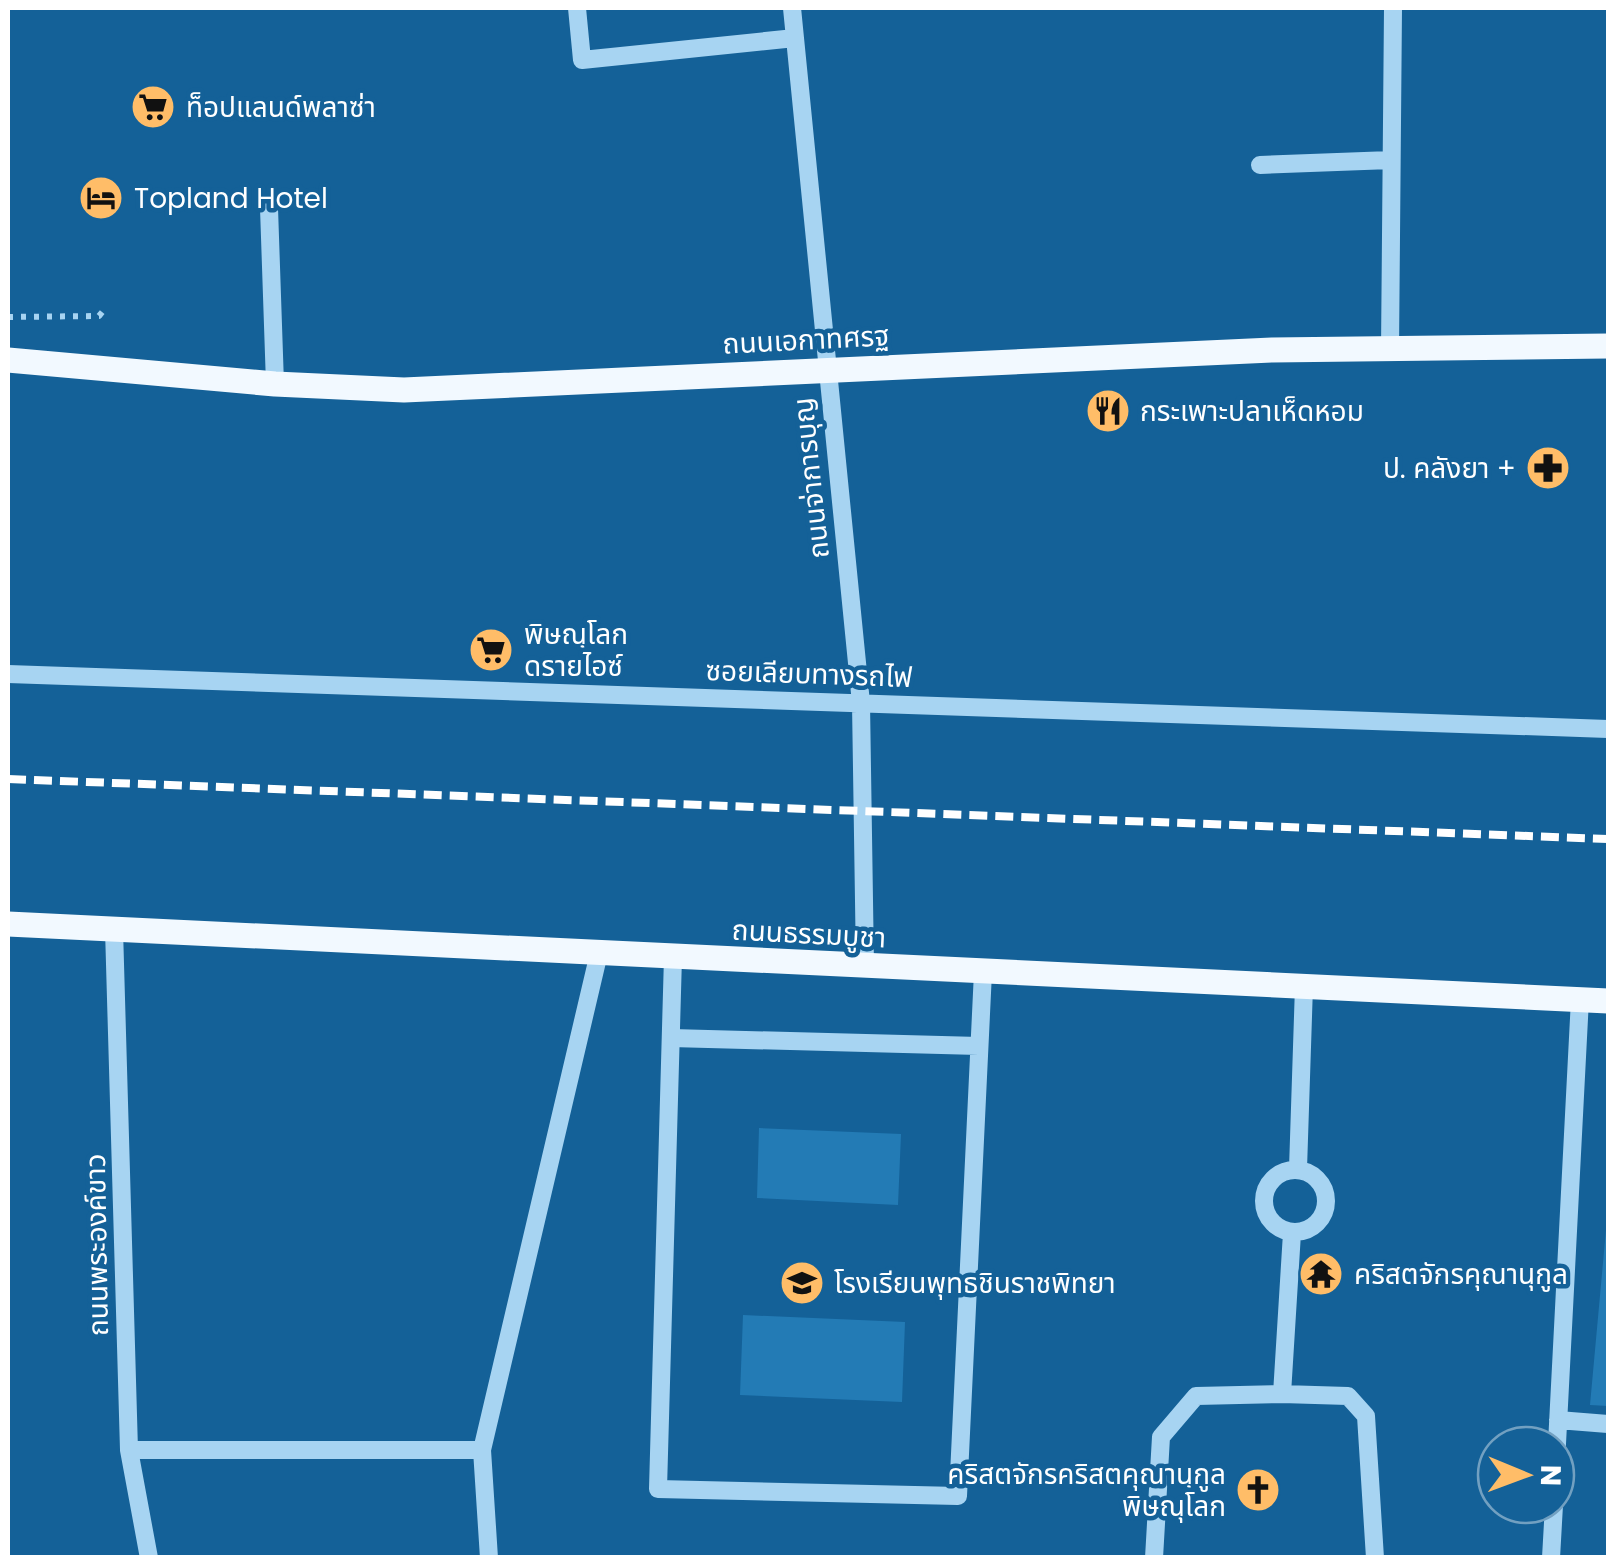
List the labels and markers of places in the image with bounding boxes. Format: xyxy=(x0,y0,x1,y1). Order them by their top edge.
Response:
supermarket icon: ท็อปแลนด์พลาซ่า xyxy=(130,84,176,130)
place label: ท็อปแลนด์พลาซ่า xyxy=(186,88,376,127)
hotel icon: Topland Hotel xyxy=(78,175,124,221)
place label: Topland Hotel xyxy=(134,179,328,218)
restaurant icon: กระเพาะปลาเห็ดหอม xyxy=(1085,388,1131,434)
place label: กระเพาะปลาเห็ดหอม xyxy=(1140,392,1364,431)
pharmacy icon: ป. คลังยา + xyxy=(1525,445,1571,491)
place label: ป. คลังยา + xyxy=(1383,449,1516,488)
place label: พิษณุโลก ดรายไอซ์ xyxy=(524,615,628,686)
supermarket icon: พิษณุโลก ดรายไอซ์ xyxy=(468,627,514,673)
temple icon: คริสตจักรคุณานุกูล xyxy=(1298,1251,1344,1297)
place label: คริสตจักรคุณานุกูล xyxy=(1354,1255,1568,1294)
school or university icon: โรงเรียนพุทธชินราชพิทยา xyxy=(779,1260,825,1306)
place label: โรงเรียนพุทธชินราชพิทยา xyxy=(834,1264,1116,1303)
place label: คริสตจักรคริสตคุณานุกูล พิษณุโลก xyxy=(947,1455,1226,1526)
church icon: คริสตจักรคริสตคุณานุกูล พิษณุโลก xyxy=(1235,1467,1281,1513)

